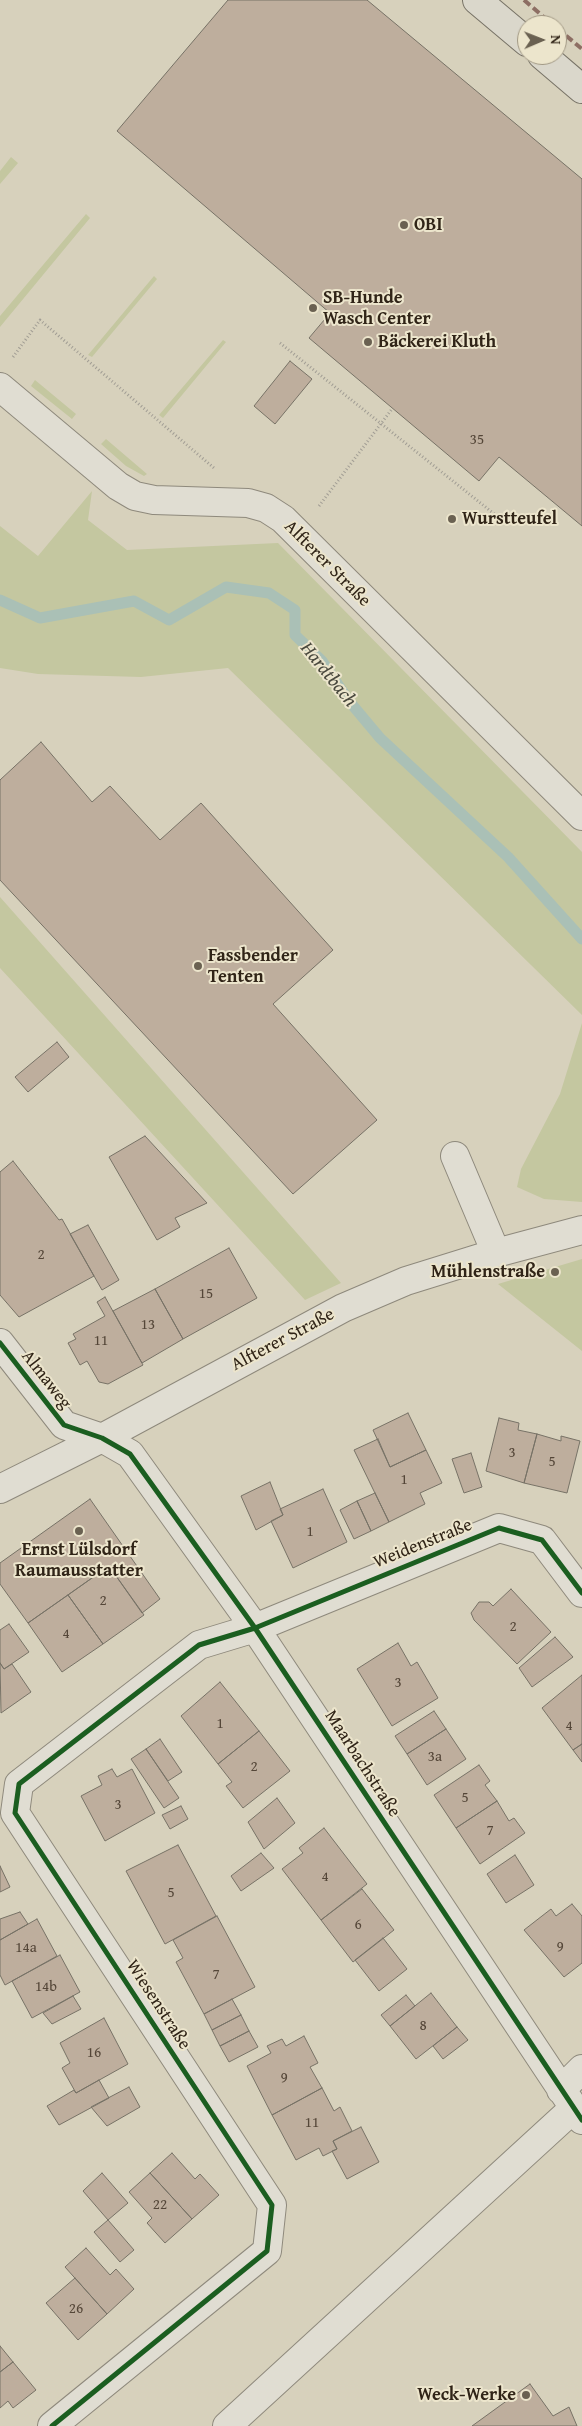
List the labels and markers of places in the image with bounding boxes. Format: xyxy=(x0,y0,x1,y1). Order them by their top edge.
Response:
place label: OBI xyxy=(414,214,443,236)
marker: OBI xyxy=(398,219,410,231)
place label: SB-Hunde Wasch Center xyxy=(323,287,431,330)
marker: SB-Hunde Wasch Center xyxy=(307,302,319,314)
place label: Bäckerei Kluth xyxy=(378,331,496,353)
marker: Bäckerei Kluth xyxy=(362,336,374,348)
place label: Wurstteufel xyxy=(462,508,557,530)
marker: Wurstteufel xyxy=(446,513,458,525)
place label: Fassbender Tenten xyxy=(208,945,298,988)
marker: Fassbender Tenten xyxy=(192,960,204,972)
place label: Mühlenstraße xyxy=(431,1261,545,1283)
marker: Mühlenstraße xyxy=(549,1266,561,1278)
marker: Ernst Lülsdorf Raumausstatter xyxy=(73,1525,85,1537)
place label: Ernst Lülsdorf Raumausstatter xyxy=(15,1539,143,1582)
place label: Weck-Werke xyxy=(417,2384,516,2406)
marker: Weck-Werke xyxy=(520,2389,532,2401)

